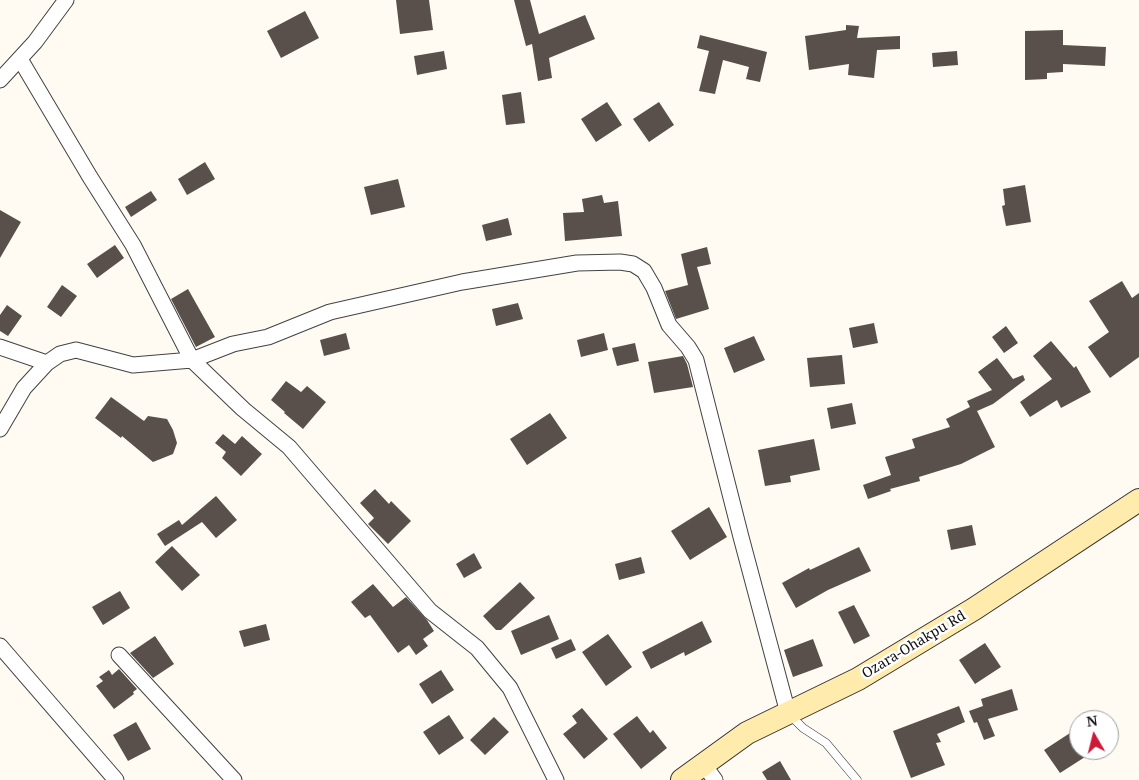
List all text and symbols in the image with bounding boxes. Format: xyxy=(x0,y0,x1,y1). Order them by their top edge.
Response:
street label: Ozara-Ohakpu Rd xyxy=(859,607,969,683)
north arrow xyxy=(1069,710,1119,760)
text: N xyxy=(1085,710,1099,731)

